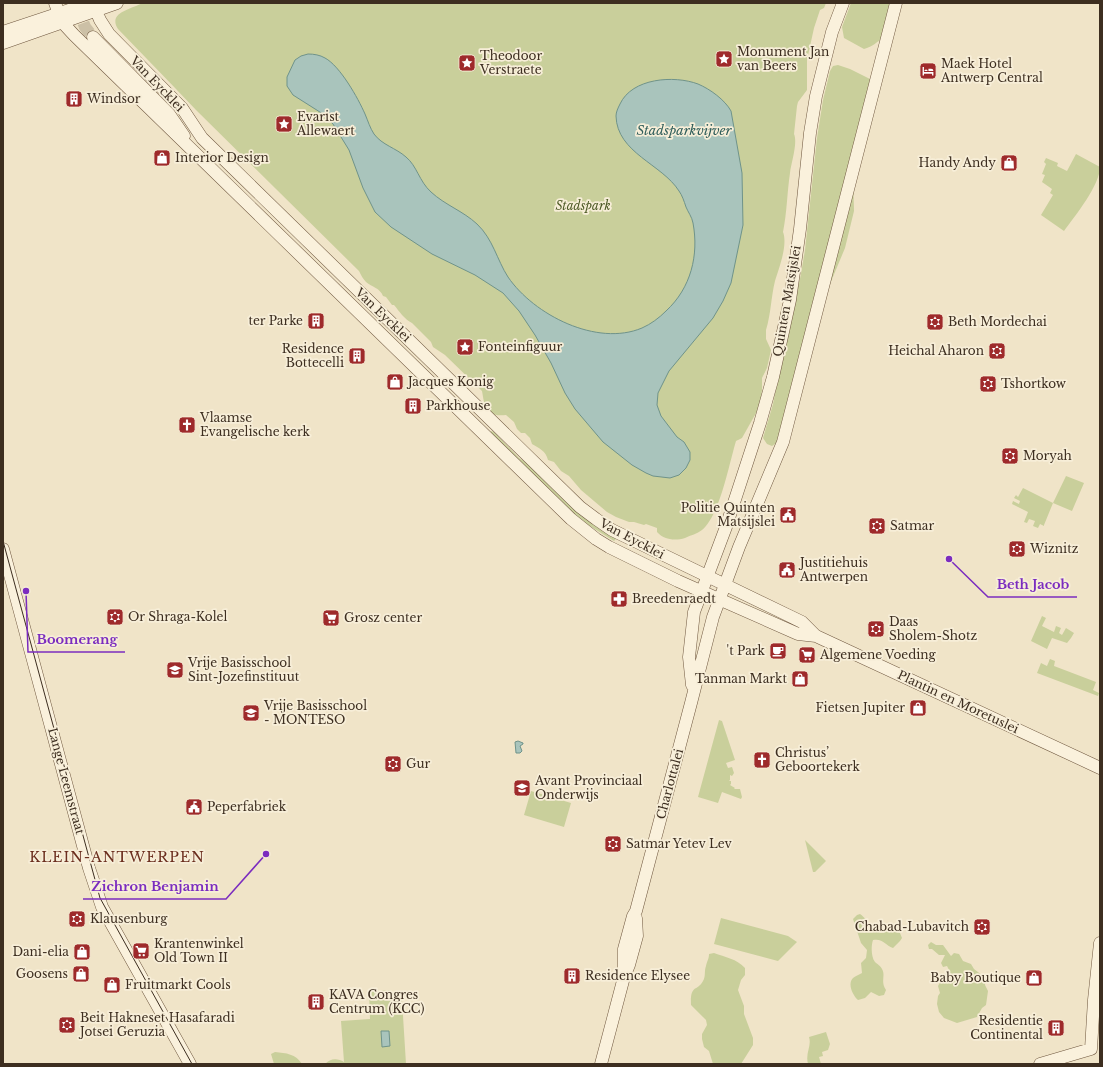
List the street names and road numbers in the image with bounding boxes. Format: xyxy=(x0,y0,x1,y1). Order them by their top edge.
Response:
street label: Van Eycklei xyxy=(127,52,187,114)
street label: Quinten Matsijslei xyxy=(769,244,804,358)
street label: Van Eycklei xyxy=(352,284,414,345)
street label: Van Eycklei xyxy=(596,515,667,562)
street label: Plantin en Moretuslei xyxy=(895,667,1021,736)
street label: Lange Leemstraat xyxy=(45,726,88,836)
street label: Charlottalei xyxy=(653,747,686,821)

